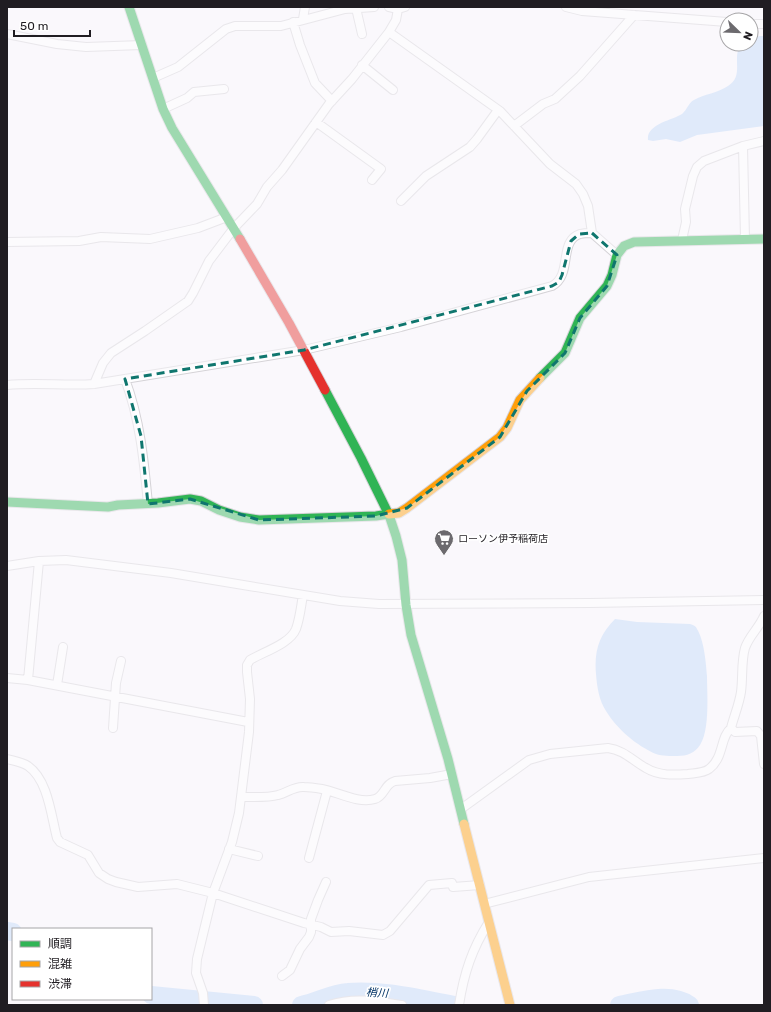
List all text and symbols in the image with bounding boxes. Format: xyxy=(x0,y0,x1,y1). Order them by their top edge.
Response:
scale bar xyxy=(14,12,90,38)
north arrow xyxy=(719,12,759,52)
text: 50 m xyxy=(20,19,48,33)
text: N xyxy=(740,30,755,42)
supermarket icon: ローソン伊予稲荷店 xyxy=(433,528,455,556)
place label: ローソン伊予稲荷店 xyxy=(458,533,548,545)
legend xyxy=(12,928,152,1000)
text: 順調 xyxy=(48,937,72,951)
text: 混雑 xyxy=(48,957,72,971)
text: 渋滞 xyxy=(48,977,72,991)
water label: 梢川 xyxy=(366,986,389,1000)

